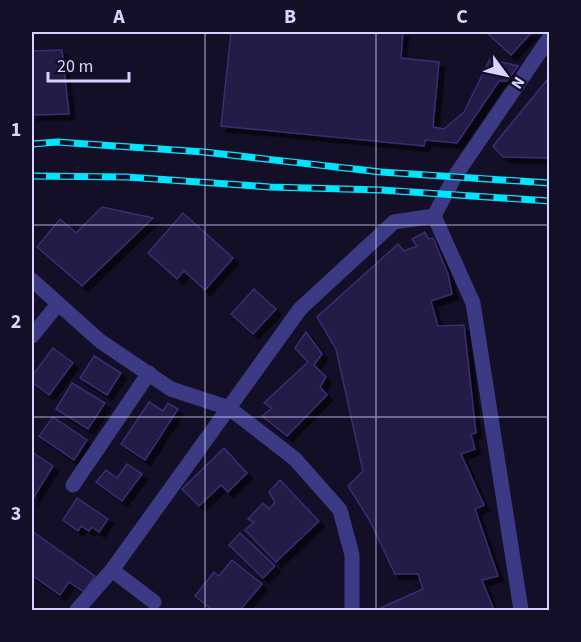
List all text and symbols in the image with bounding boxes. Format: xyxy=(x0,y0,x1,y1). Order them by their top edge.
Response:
text: A xyxy=(112,3,125,31)
text: B xyxy=(284,3,296,31)
text: C xyxy=(456,3,468,31)
scale bar xyxy=(48,45,129,83)
north arrow xyxy=(476,45,536,105)
text: 20 m xyxy=(57,54,93,79)
text: N xyxy=(506,72,530,93)
text: 1 xyxy=(11,116,21,144)
text: 2 xyxy=(11,308,21,336)
text: 3 xyxy=(11,500,21,528)

